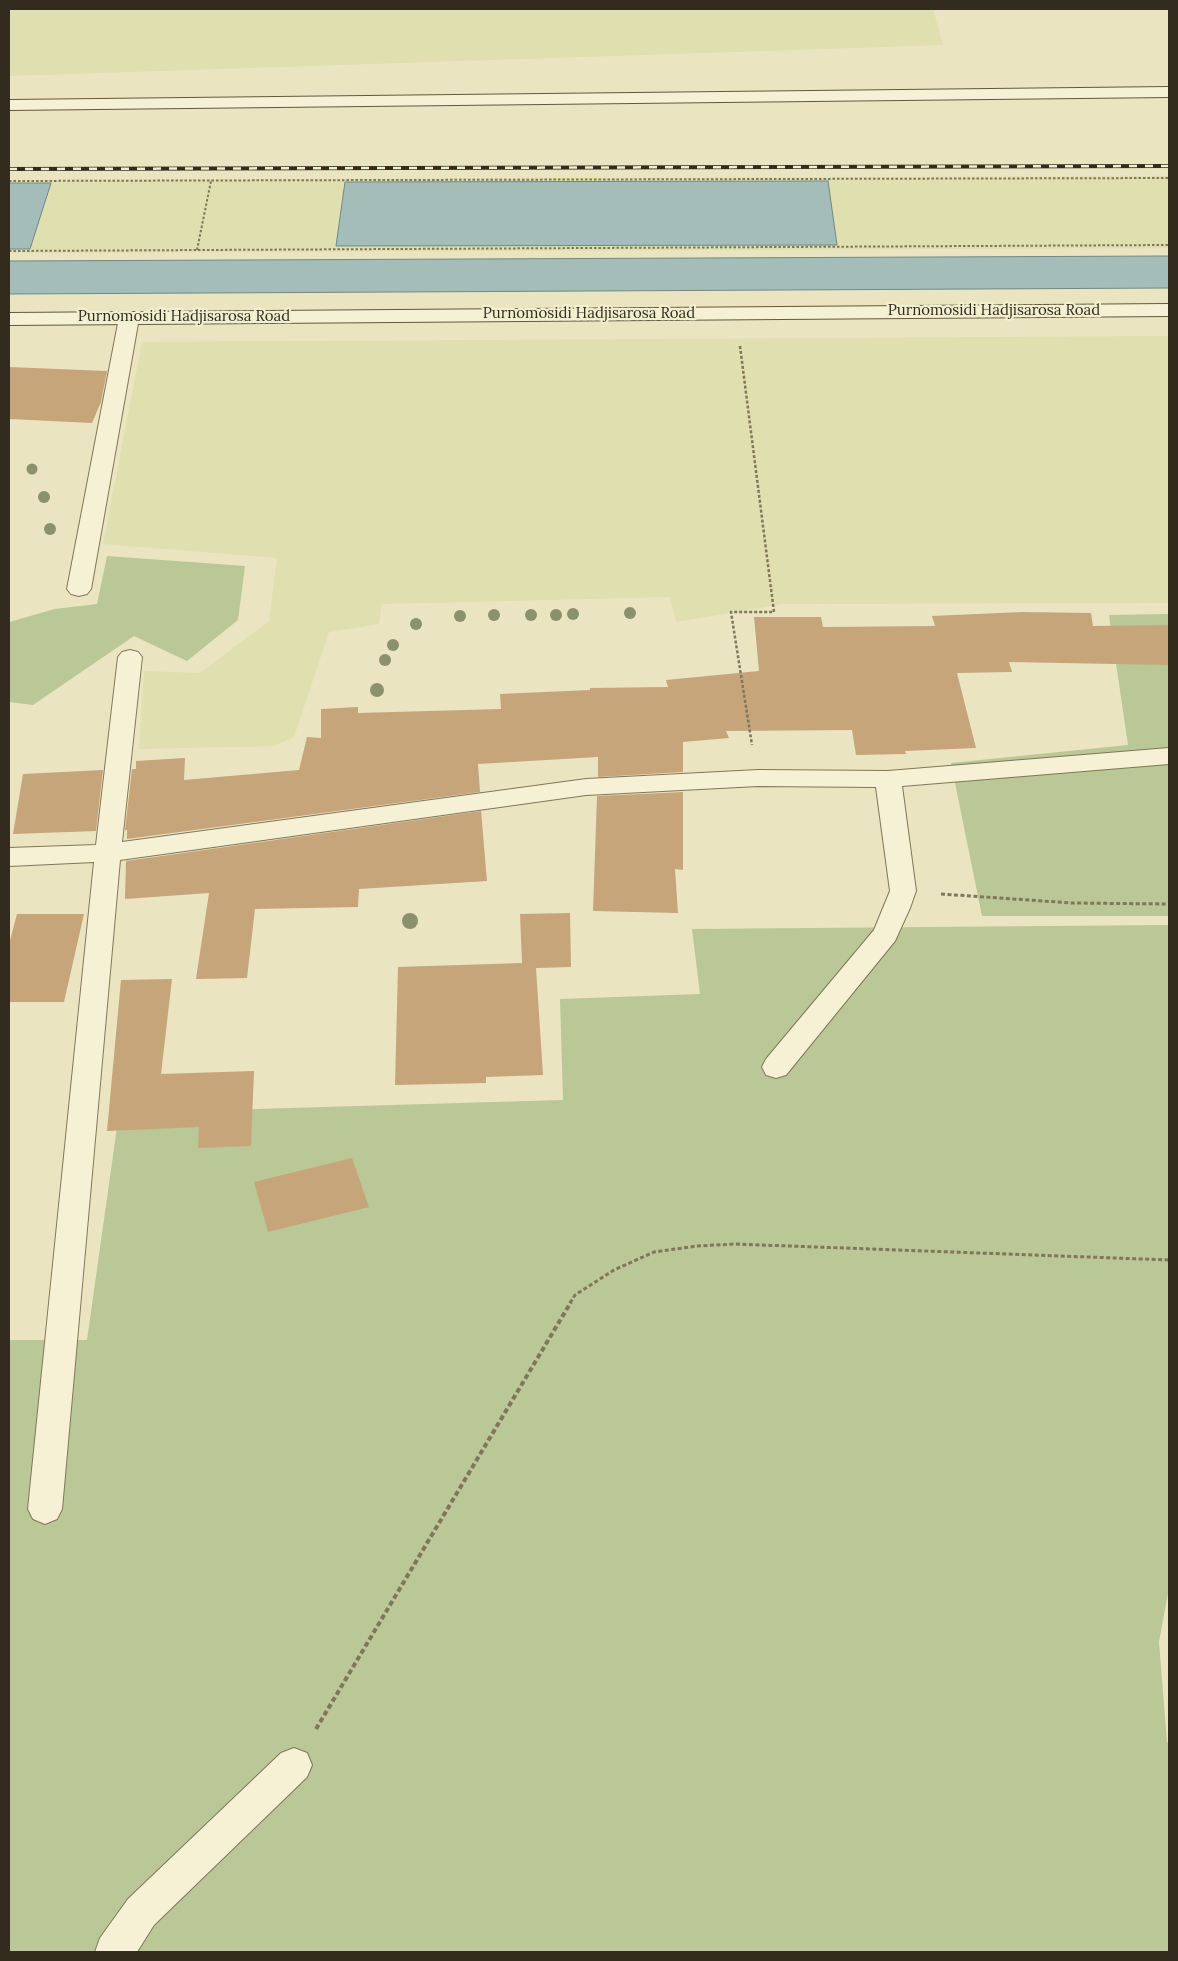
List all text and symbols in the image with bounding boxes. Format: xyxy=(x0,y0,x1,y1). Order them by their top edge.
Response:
street label: Purnomosidi Hadjisarosa Road xyxy=(888,302,1100,320)
street label: Purnomosidi Hadjisarosa Road xyxy=(483,305,695,323)
street label: Purnomosidi Hadjisarosa Road xyxy=(78,308,290,326)

